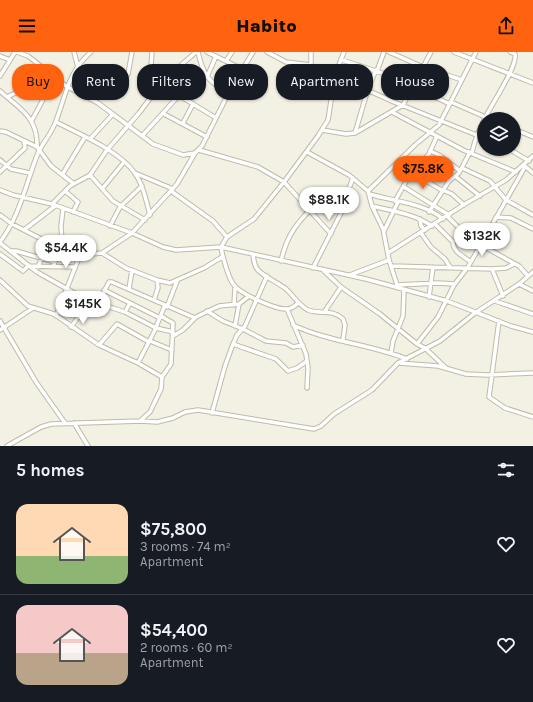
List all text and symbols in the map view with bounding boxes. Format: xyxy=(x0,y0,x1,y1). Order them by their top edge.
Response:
icon: menu xyxy=(16,15,38,37)
text: Habito xyxy=(236,15,297,37)
icon: share xyxy=(495,15,517,37)
chip: Buy xyxy=(12,64,64,100)
chip: Rent xyxy=(72,64,129,100)
chip: Filters xyxy=(137,64,206,100)
chip: New xyxy=(214,64,268,100)
chip: Apartment xyxy=(276,64,373,100)
chip: House xyxy=(381,64,449,100)
map controls xyxy=(477,112,521,156)
button: layers xyxy=(477,112,521,156)
pin: $75.8K xyxy=(390,156,456,190)
text: $75.8K xyxy=(402,161,444,176)
pin: $88.1K xyxy=(296,187,362,221)
text: $88.1K xyxy=(308,192,350,207)
pin: $132K xyxy=(454,223,510,257)
text: $132K xyxy=(463,228,501,243)
pin: $54.4K xyxy=(33,235,99,269)
text: $54.4K xyxy=(44,240,88,255)
pin: $145K xyxy=(55,291,111,325)
text: $145K xyxy=(64,296,102,311)
icon: filters xyxy=(495,459,517,481)
text: 5 homes xyxy=(16,460,85,480)
text: $75,800 xyxy=(140,519,207,539)
icon: home xyxy=(48,520,96,568)
icon: heart xyxy=(495,533,517,555)
text: 3 rooms · 74 m² xyxy=(140,539,231,554)
text: Apartment xyxy=(140,554,203,569)
text: $54,400 xyxy=(140,620,208,640)
icon: home xyxy=(48,621,96,669)
icon: heart xyxy=(495,634,517,656)
text: 2 rooms · 60 m² xyxy=(140,640,233,655)
text: Apartment xyxy=(140,655,203,670)

